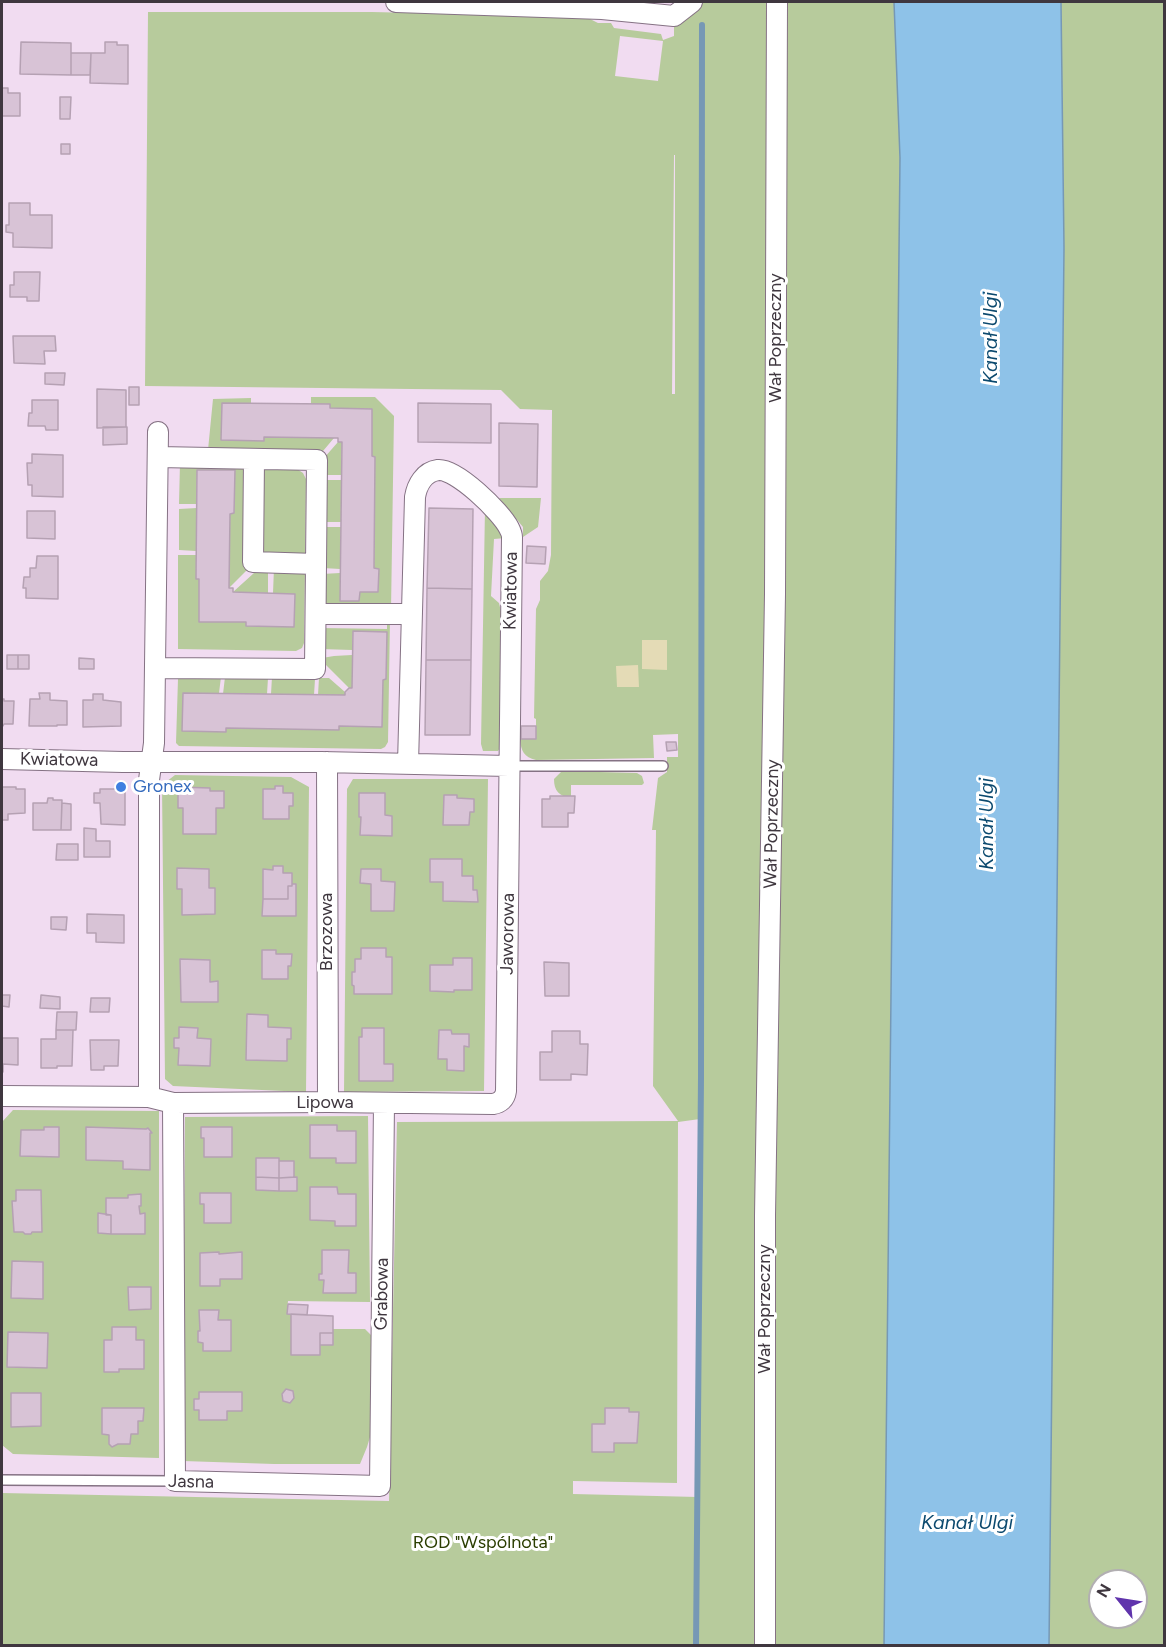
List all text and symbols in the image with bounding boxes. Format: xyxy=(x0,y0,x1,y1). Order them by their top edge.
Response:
street label: Wał Poprzeczny xyxy=(765,273,787,403)
water label: Kanał Ulgi xyxy=(979,292,1003,384)
street label: Kwiatowa xyxy=(500,552,522,630)
street label: Kwiatowa xyxy=(20,749,98,771)
street label: Wał Poprzeczny xyxy=(760,759,784,889)
place label: Gronex xyxy=(133,776,192,798)
water label: Kanał Ulgi xyxy=(975,778,999,870)
marker: Gronex xyxy=(114,780,128,794)
street label: Brzozowa xyxy=(316,893,338,971)
street label: Jaworowa xyxy=(496,893,520,975)
street label: Lipowa xyxy=(296,1092,354,1114)
street label: Wał Poprzeczny xyxy=(754,1244,776,1374)
street label: Grabowa xyxy=(371,1257,393,1331)
street label: Jasna xyxy=(168,1471,214,1493)
water label: Kanał Ulgi xyxy=(921,1511,1013,1535)
park label: ROD "Wspólnota" xyxy=(413,1532,553,1554)
north arrow xyxy=(1088,1569,1148,1629)
text: N xyxy=(1092,1581,1115,1601)

